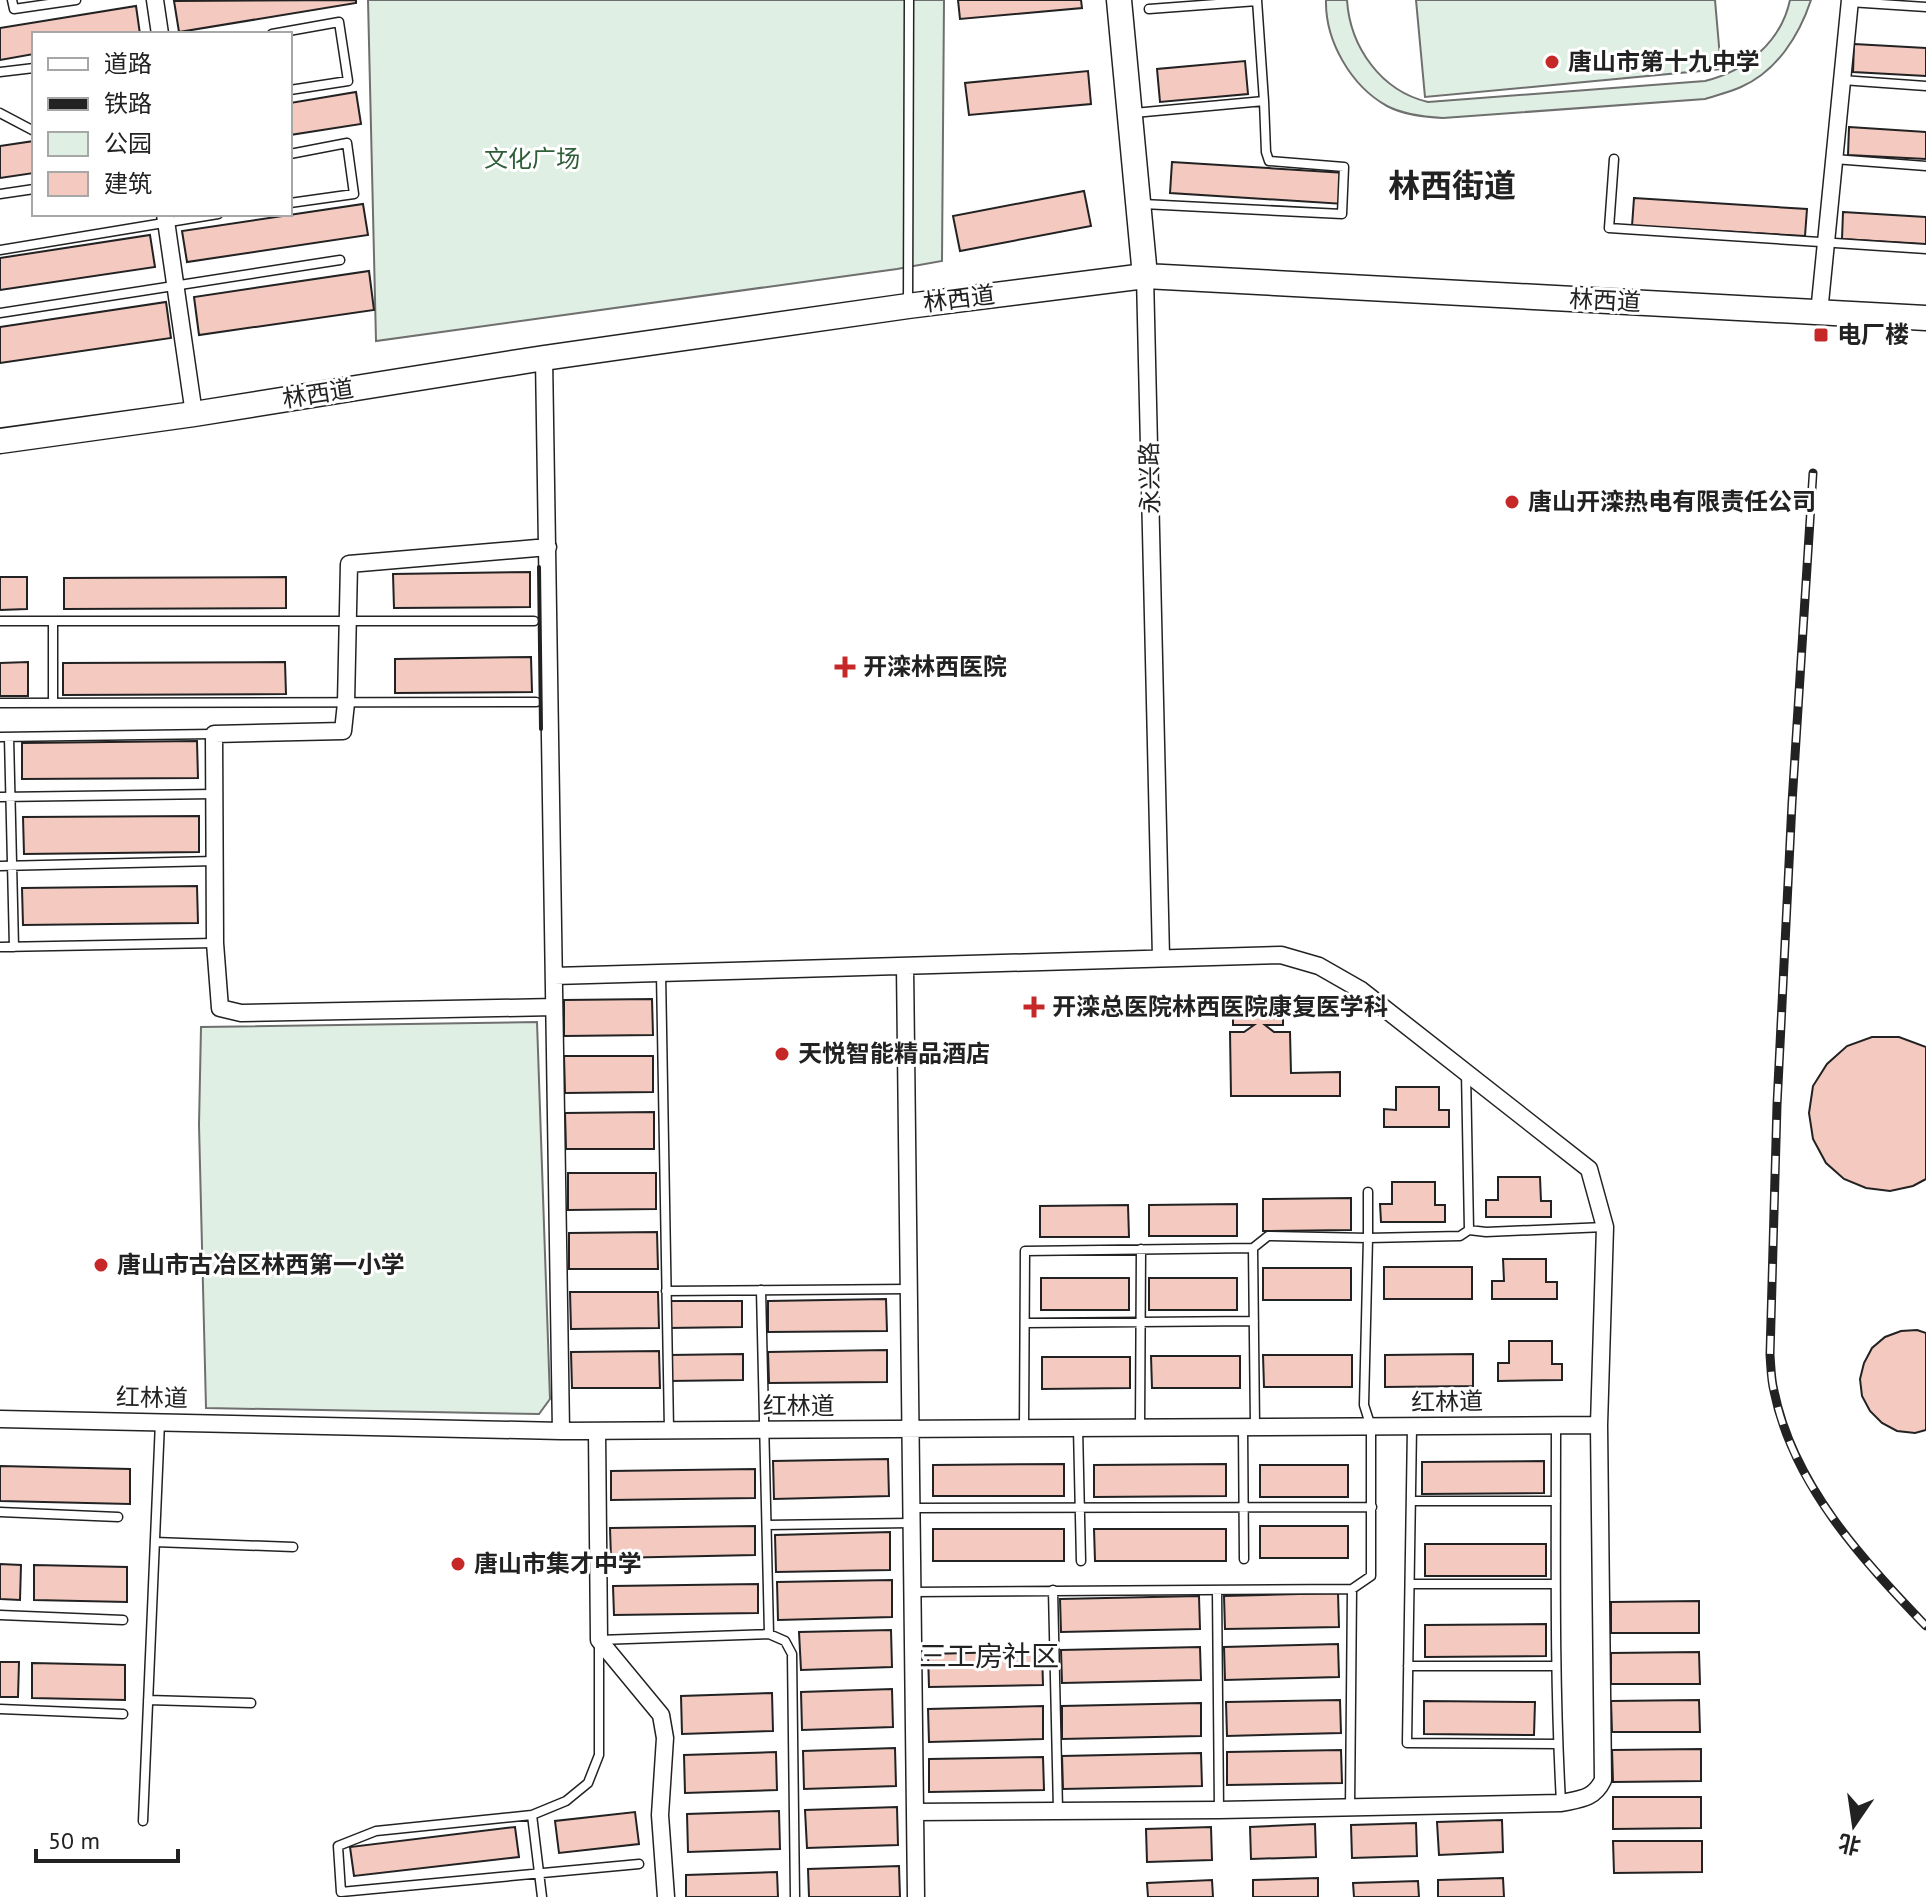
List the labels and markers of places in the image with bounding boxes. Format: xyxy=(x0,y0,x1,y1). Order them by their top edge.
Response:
place label: 唐山市第十九中学 xyxy=(1568,46,1760,77)
marker: 唐山市第十九中学 xyxy=(1543,53,1561,71)
place label: 电厂楼 xyxy=(1837,319,1909,350)
marker: 电厂楼 xyxy=(1812,326,1830,344)
place label: 唐山开滦热电有限责任公司 xyxy=(1528,486,1816,517)
marker: 唐山开滦热电有限责任公司 xyxy=(1503,493,1521,511)
place label: 开滦林西医院 xyxy=(863,651,1007,682)
marker: 开滦林西医院 xyxy=(834,656,856,678)
place label: 开滦总医院林西医院康复医学科 xyxy=(1052,991,1388,1022)
marker: 开滦总医院林西医院康复医学科 xyxy=(1023,996,1045,1018)
place label: 天悦智能精品酒店 xyxy=(798,1038,990,1069)
marker: 天悦智能精品酒店 xyxy=(773,1045,791,1063)
place label: 唐山市古冶区林西第一小学 xyxy=(117,1249,405,1280)
marker: 唐山市古冶区林西第一小学 xyxy=(92,1256,110,1274)
place label: 唐山市集才中学 xyxy=(474,1548,642,1579)
marker: 唐山市集才中学 xyxy=(449,1555,467,1573)

